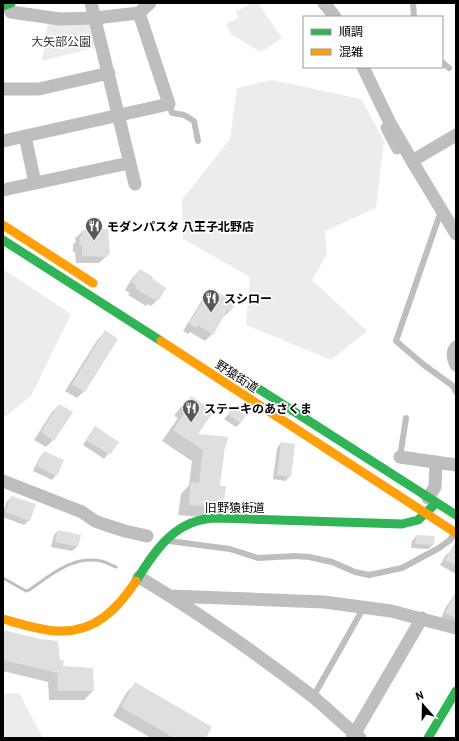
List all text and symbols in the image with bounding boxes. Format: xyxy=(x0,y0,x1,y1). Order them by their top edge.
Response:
legend xyxy=(303,16,443,68)
text: 順調 xyxy=(339,24,363,39)
park label: 大矢部公園 xyxy=(31,34,91,49)
text: 混雑 xyxy=(339,44,363,59)
restaurant icon: モダンパスタ 八王子北野店 xyxy=(84,216,104,241)
place label: モダンパスタ 八王子北野店 xyxy=(107,219,254,234)
restaurant icon: スシロー xyxy=(201,288,221,313)
place label: スシロー xyxy=(224,291,272,306)
street label: 野猿街道 xyxy=(213,357,261,395)
restaurant icon: ステーキのあさくま xyxy=(181,398,201,423)
place label: ステーキのあさくま xyxy=(204,401,312,416)
street label: 旧野猿街道 xyxy=(205,500,265,515)
north arrow xyxy=(403,685,443,725)
text: N xyxy=(414,688,425,703)

